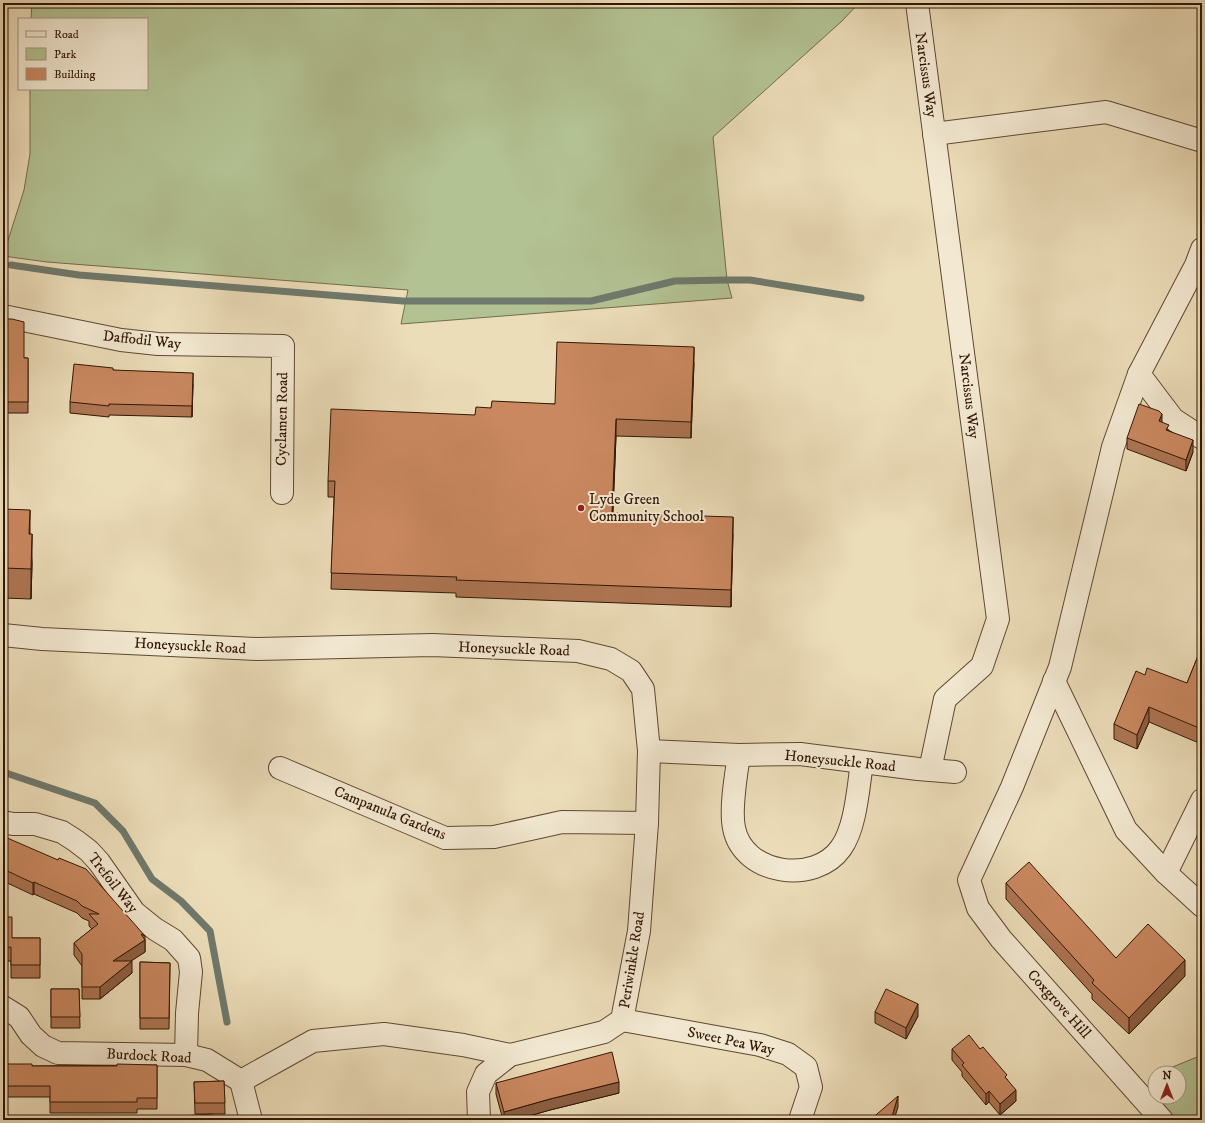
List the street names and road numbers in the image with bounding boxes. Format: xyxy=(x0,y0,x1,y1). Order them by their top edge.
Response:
street label: Narcissus Way xyxy=(911,31,942,120)
street label: Daffodil Way xyxy=(102,326,183,354)
street label: Narcissus Way xyxy=(954,352,984,441)
street label: Cyclamen Road xyxy=(272,371,292,466)
street label: Honeysuckle Road xyxy=(134,634,247,658)
street label: Honeysuckle Road xyxy=(458,638,571,660)
street label: Honeysuckle Road xyxy=(783,746,897,776)
street label: Campanula Gardens xyxy=(331,782,449,844)
street label: Trefoil Way xyxy=(84,849,143,918)
street label: Periwinkle Road xyxy=(615,910,649,1010)
street label: Coxgrove Hill xyxy=(1023,966,1095,1043)
street label: Sweet Pea Way xyxy=(686,1023,777,1060)
street label: Burdock Road xyxy=(106,1044,193,1068)

